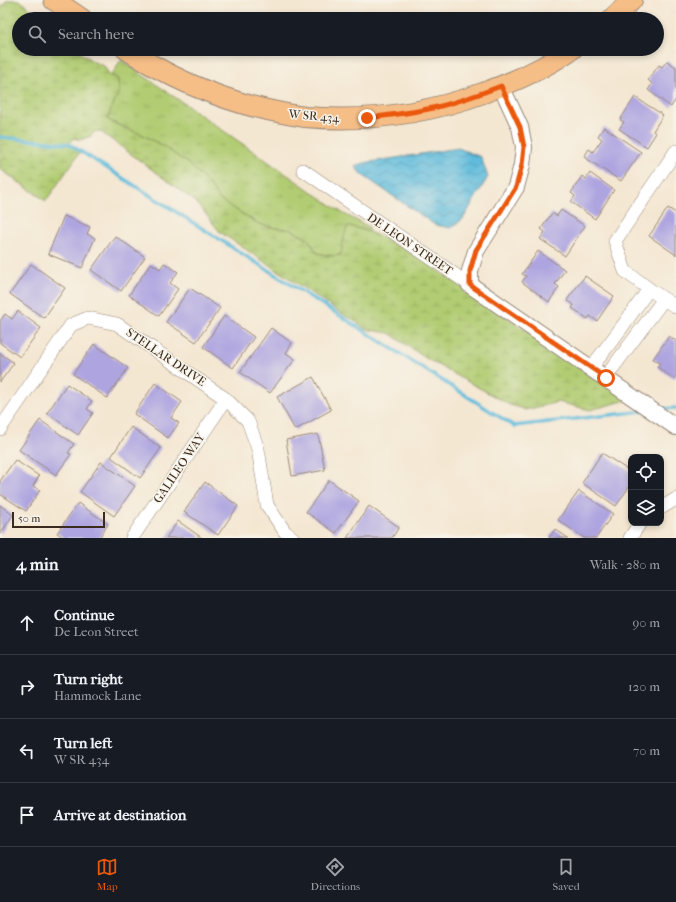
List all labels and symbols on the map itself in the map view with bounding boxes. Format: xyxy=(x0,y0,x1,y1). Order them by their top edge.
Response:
street label: W SR 434 xyxy=(287,107,341,125)
route end xyxy=(358,109,376,127)
street label: DE LEON STREET xyxy=(365,210,456,278)
street label: STELLAR DRIVE xyxy=(124,325,208,389)
route start xyxy=(597,369,615,387)
street label: GALILEO WAY xyxy=(150,430,208,506)
scale bar xyxy=(12,510,105,529)

